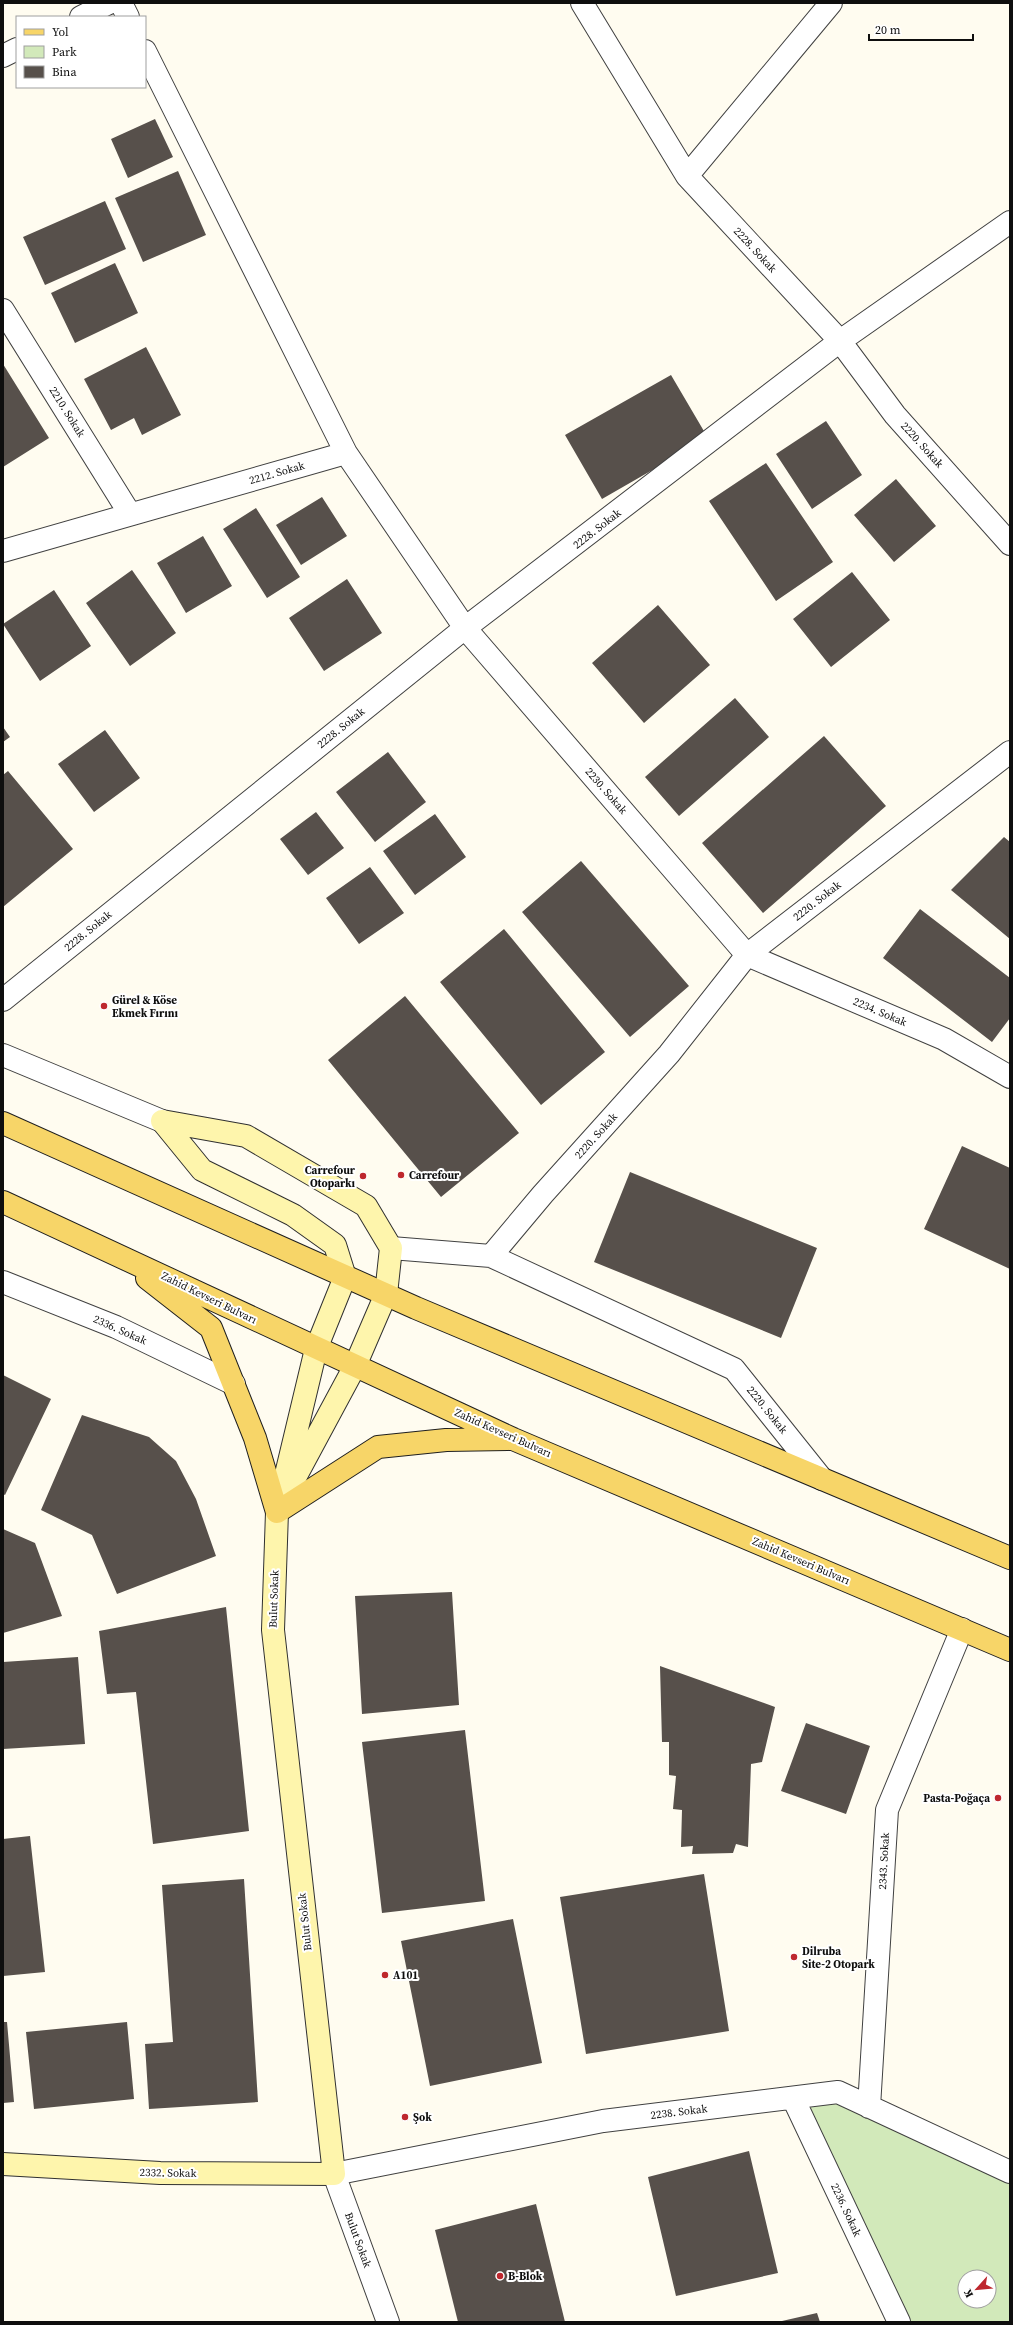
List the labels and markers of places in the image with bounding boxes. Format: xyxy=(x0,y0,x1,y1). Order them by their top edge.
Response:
place label: Gürel & Köse Ekmek Fırını xyxy=(112,993,178,1021)
marker: Gürel & Köse Ekmek Fırını xyxy=(99,1001,109,1011)
place label: Carrefour Otoparkı xyxy=(305,1163,356,1191)
place label: Carrefour xyxy=(409,1168,460,1183)
marker: Carrefour xyxy=(396,1170,406,1180)
marker: Carrefour Otoparkı xyxy=(358,1171,368,1181)
place label: Pasta-Poğaça xyxy=(923,1791,990,1806)
marker: Pasta-Poğaça xyxy=(993,1793,1003,1803)
place label: Dilruba Site-2 Otopark xyxy=(802,1944,875,1972)
marker: Dilruba Site-2 Otopark xyxy=(789,1952,799,1962)
place label: A101 xyxy=(393,1968,418,1983)
marker: A101 xyxy=(380,1970,390,1980)
place label: Şok xyxy=(413,2110,432,2125)
marker: Şok xyxy=(400,2112,410,2122)
place label: B-Blok xyxy=(508,2269,543,2284)
marker: B-Blok xyxy=(495,2271,505,2281)

